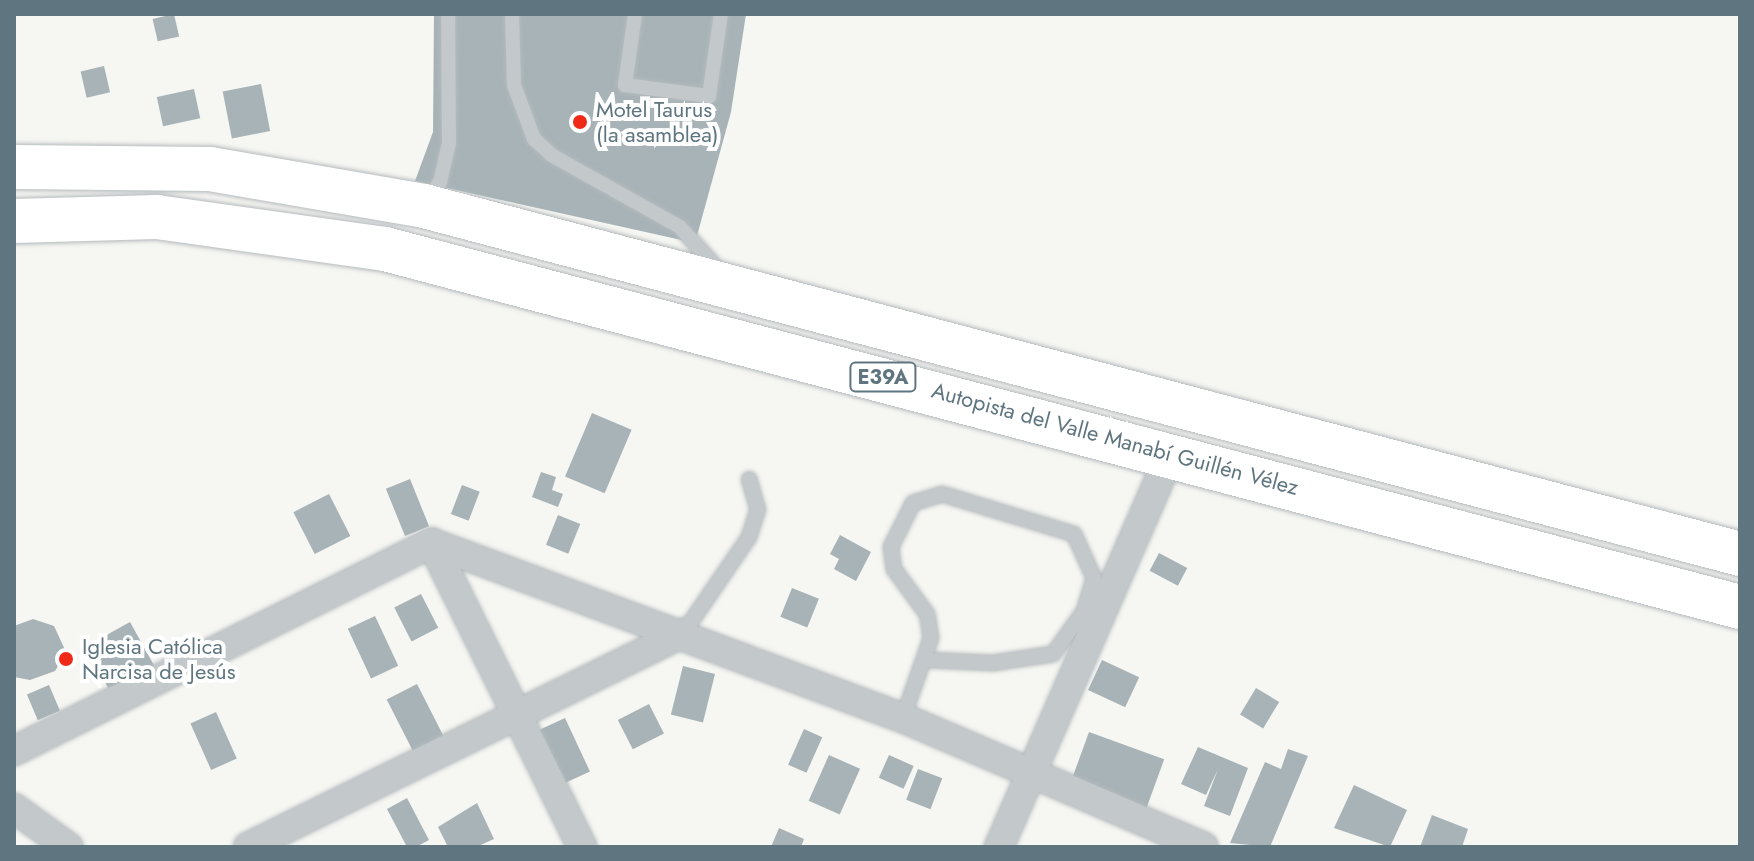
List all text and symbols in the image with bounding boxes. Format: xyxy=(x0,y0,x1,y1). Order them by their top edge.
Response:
place label: Motel Taurus (la asamblea) xyxy=(596,96,719,148)
marker: Motel Taurus (la asamblea) xyxy=(571,113,589,131)
road number: E39A xyxy=(849,361,917,393)
street label: Autopista del Valle Manabí Guillén Vélez xyxy=(929,377,1301,501)
place label: Iglesia Católica Narcisa de Jesús xyxy=(82,633,235,684)
marker: Iglesia Católica Narcisa de Jesús xyxy=(57,650,75,668)

